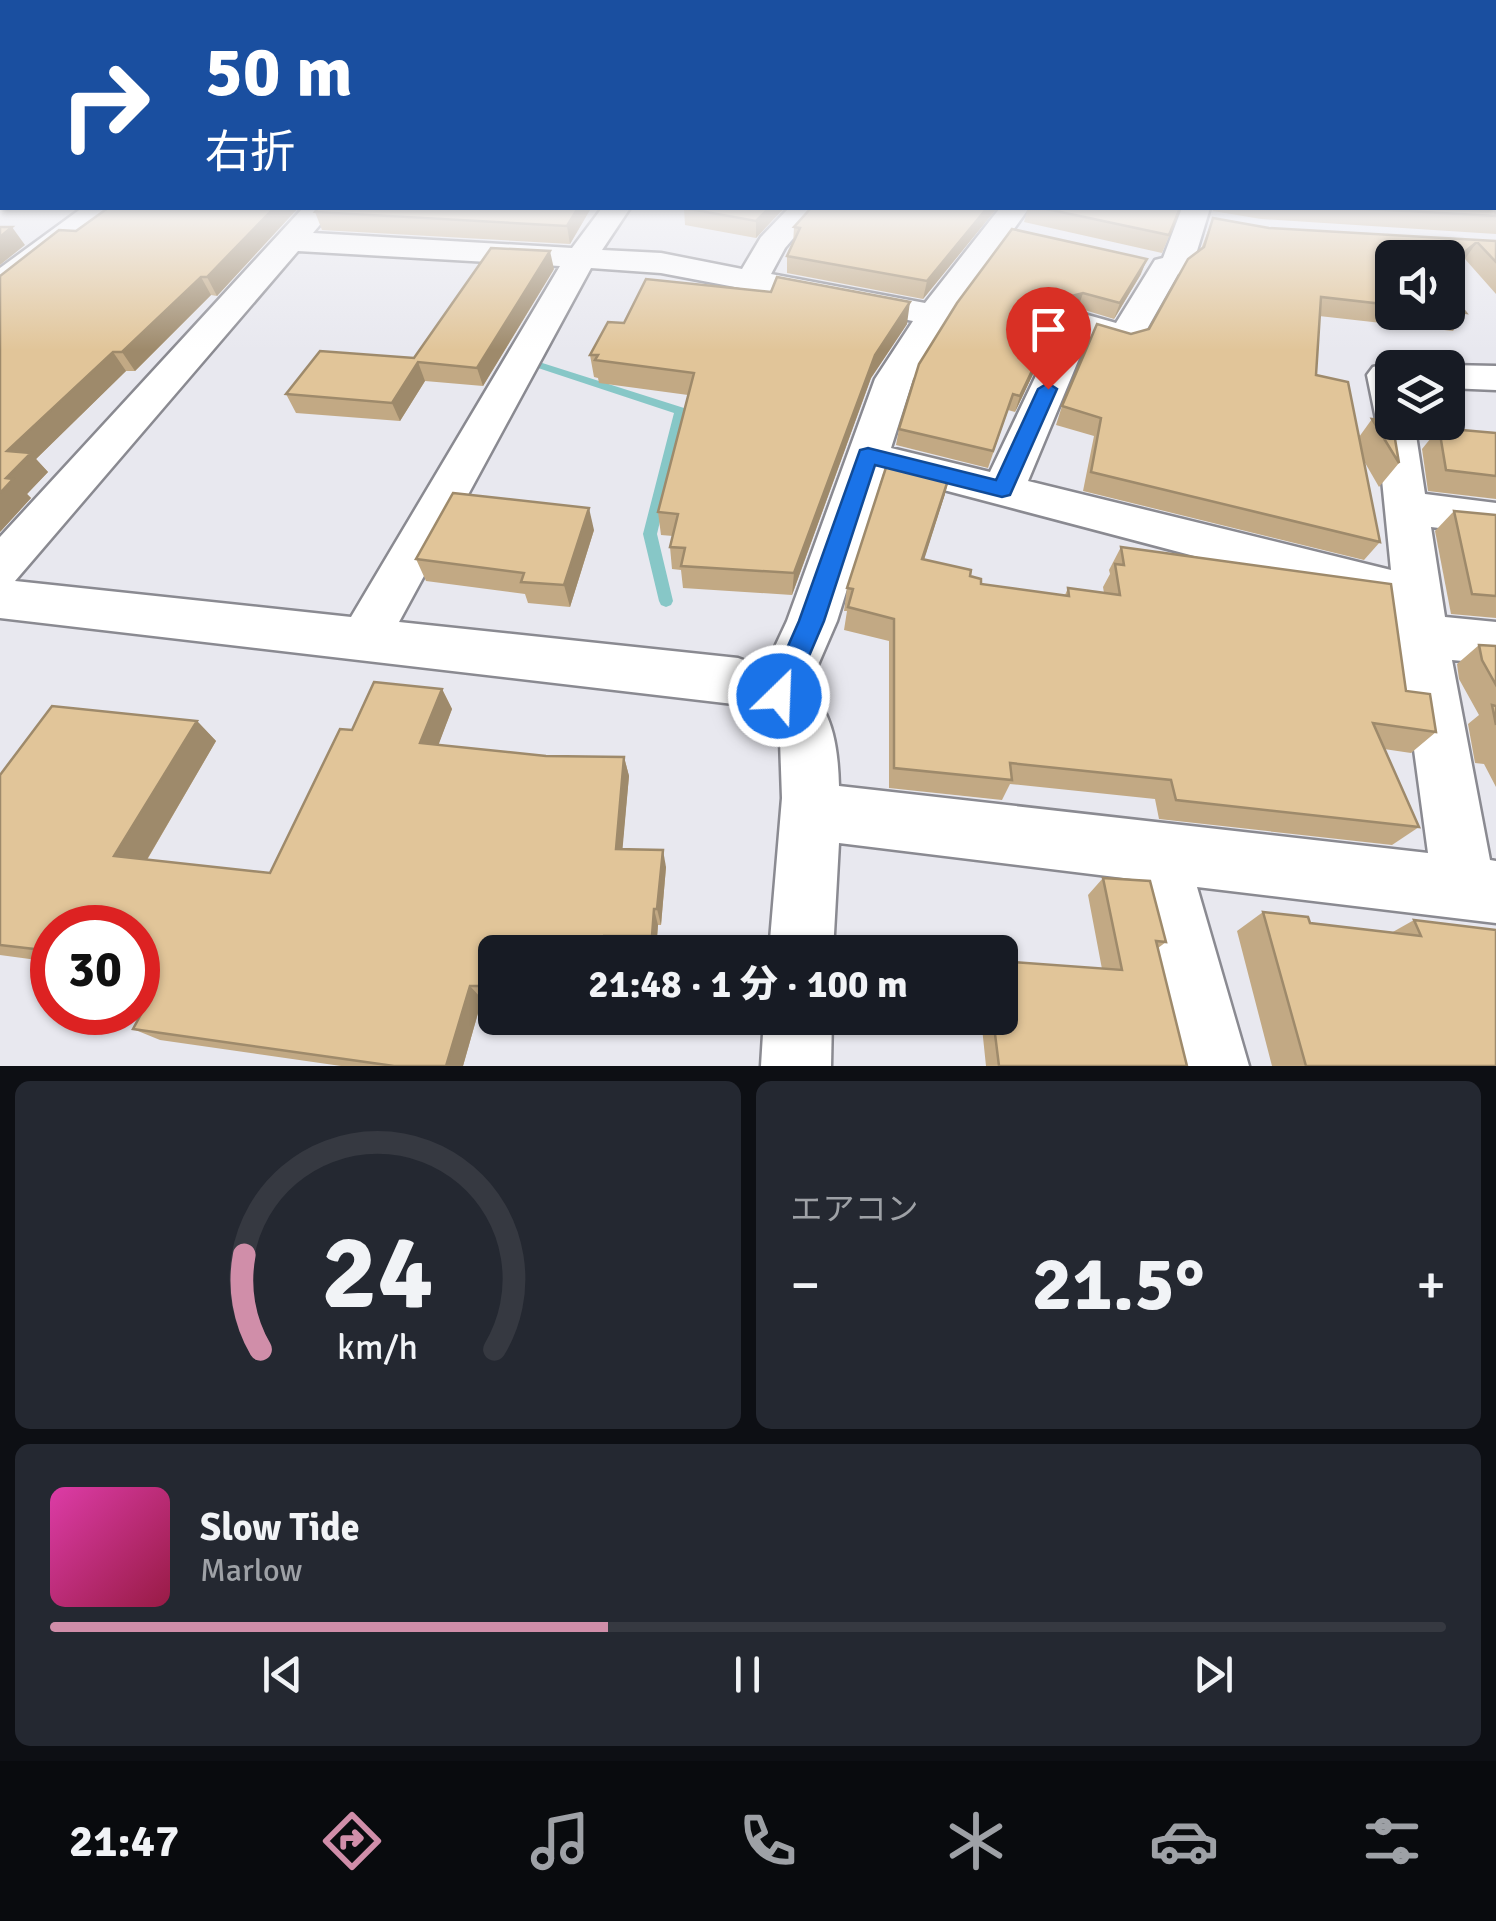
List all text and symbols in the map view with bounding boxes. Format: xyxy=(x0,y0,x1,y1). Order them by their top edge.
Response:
text: 50 m xyxy=(205,29,353,115)
icon: right xyxy=(40,40,170,170)
text: 右折 xyxy=(205,125,295,180)
map controls xyxy=(1375,240,1465,440)
button: sound xyxy=(1375,240,1465,330)
pin xyxy=(1006,287,1091,390)
icon: arrive xyxy=(1021,302,1076,357)
button: layers xyxy=(1375,350,1465,440)
position arrow xyxy=(727,644,831,748)
speed limit sign: 30 xyxy=(30,905,160,1035)
text: 21:48 · 1 分 · 100 m xyxy=(588,961,908,1008)
text: エアコン xyxy=(791,1190,919,1229)
text: 24 xyxy=(322,1209,434,1337)
text: 21.5° xyxy=(1032,1238,1205,1331)
text: − xyxy=(791,1251,820,1319)
text: + xyxy=(1416,1251,1446,1319)
text: km/h xyxy=(337,1325,418,1369)
text: Slow Tide xyxy=(200,1504,360,1551)
text: Marlow xyxy=(200,1551,302,1590)
icon: previous xyxy=(255,1647,310,1702)
icon: pause xyxy=(720,1647,775,1702)
icon: next xyxy=(1186,1647,1241,1702)
icon: directions xyxy=(317,1806,387,1876)
icon: music xyxy=(525,1806,595,1876)
icon: phone xyxy=(733,1806,803,1876)
icon: climate xyxy=(941,1806,1011,1876)
icon: car xyxy=(1149,1806,1219,1876)
icon: filters xyxy=(1357,1806,1427,1876)
text: 21:47 xyxy=(69,1814,179,1869)

